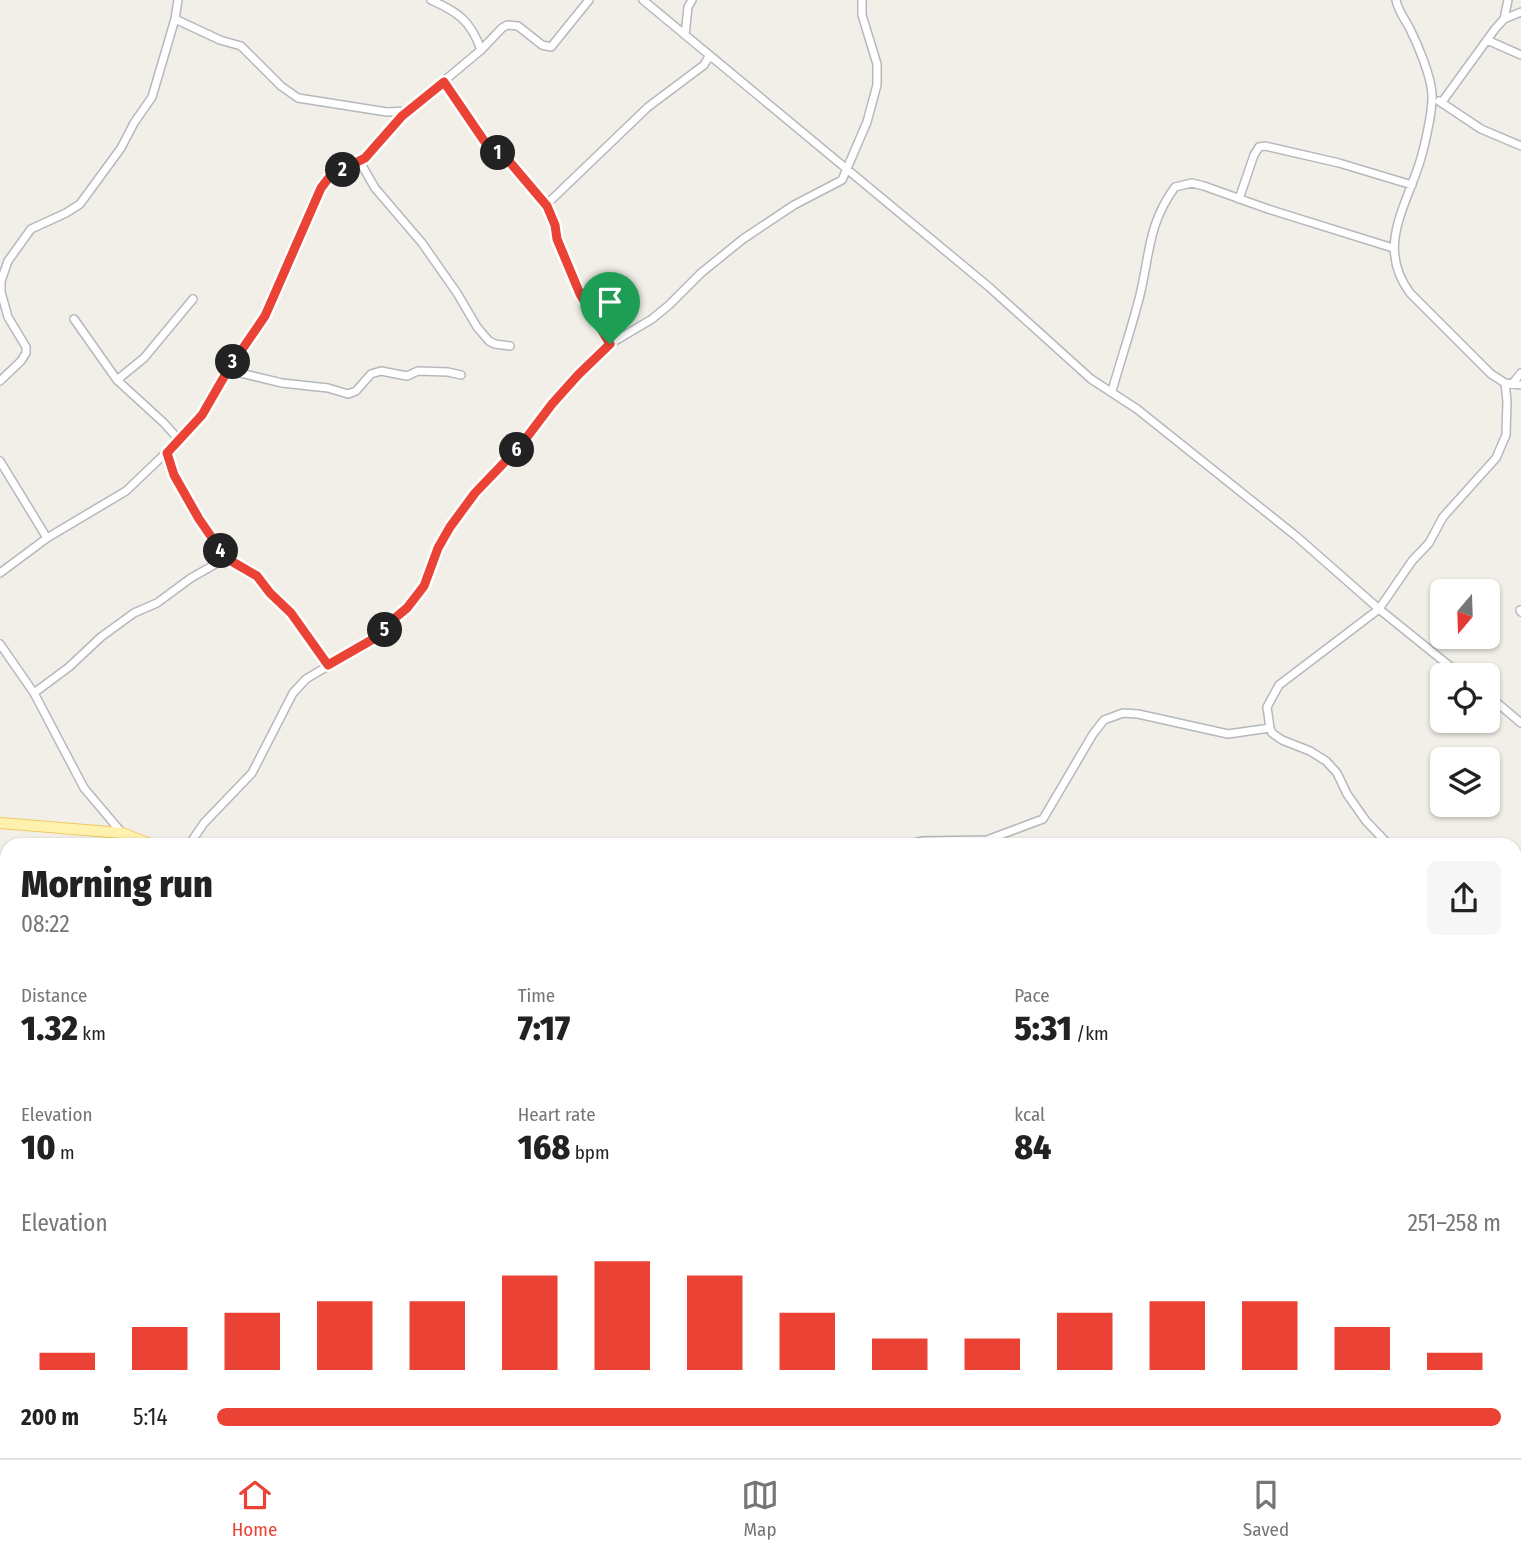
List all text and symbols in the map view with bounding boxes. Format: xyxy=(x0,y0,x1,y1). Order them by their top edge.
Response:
pin: 1 xyxy=(480,136,516,170)
text: 1 xyxy=(493,141,502,164)
pin: 2 xyxy=(326,152,360,188)
text: 2 xyxy=(338,158,347,181)
pin xyxy=(580,272,640,344)
icon: arrive xyxy=(591,283,629,321)
pin: 3 xyxy=(216,344,250,380)
text: 3 xyxy=(228,350,237,373)
pin: 6 xyxy=(500,433,534,468)
text: 6 xyxy=(512,438,521,461)
pin: 4 xyxy=(204,534,238,568)
text: 4 xyxy=(216,539,225,562)
north arrow xyxy=(1430,579,1500,649)
map controls xyxy=(1430,579,1500,817)
pin: 5 xyxy=(368,612,402,648)
text: 5 xyxy=(380,618,389,641)
button: locate xyxy=(1430,663,1500,733)
button: layers xyxy=(1430,747,1500,817)
text: Morning run xyxy=(21,861,213,907)
button: share xyxy=(1427,861,1501,935)
text: 08:22 xyxy=(21,910,70,938)
text: Distance xyxy=(21,984,88,1007)
text: Time xyxy=(518,984,555,1007)
text: Pace xyxy=(1014,984,1050,1007)
text: 1.32 xyxy=(21,1007,78,1049)
text: 7:17 xyxy=(518,1007,570,1049)
text: 5:31 xyxy=(1014,1007,1072,1049)
text: km xyxy=(78,1022,106,1045)
text: /km xyxy=(1072,1022,1109,1045)
text: Elevation xyxy=(21,1103,93,1126)
text: Heart rate xyxy=(518,1103,596,1126)
text: kcal xyxy=(1014,1103,1045,1126)
text: 10 xyxy=(21,1126,56,1168)
text: 168 xyxy=(518,1126,570,1168)
text: 84 xyxy=(1014,1126,1051,1168)
text: m xyxy=(56,1141,75,1164)
text: bpm xyxy=(570,1141,610,1164)
text: Elevation xyxy=(21,1209,108,1237)
text: 251–258 m xyxy=(1408,1209,1501,1237)
text: 200 m xyxy=(21,1403,79,1431)
text: 5:14 xyxy=(133,1403,168,1431)
tab: Home xyxy=(232,1476,277,1541)
tab: Map xyxy=(741,1476,779,1541)
tab: Saved xyxy=(1243,1476,1289,1541)

